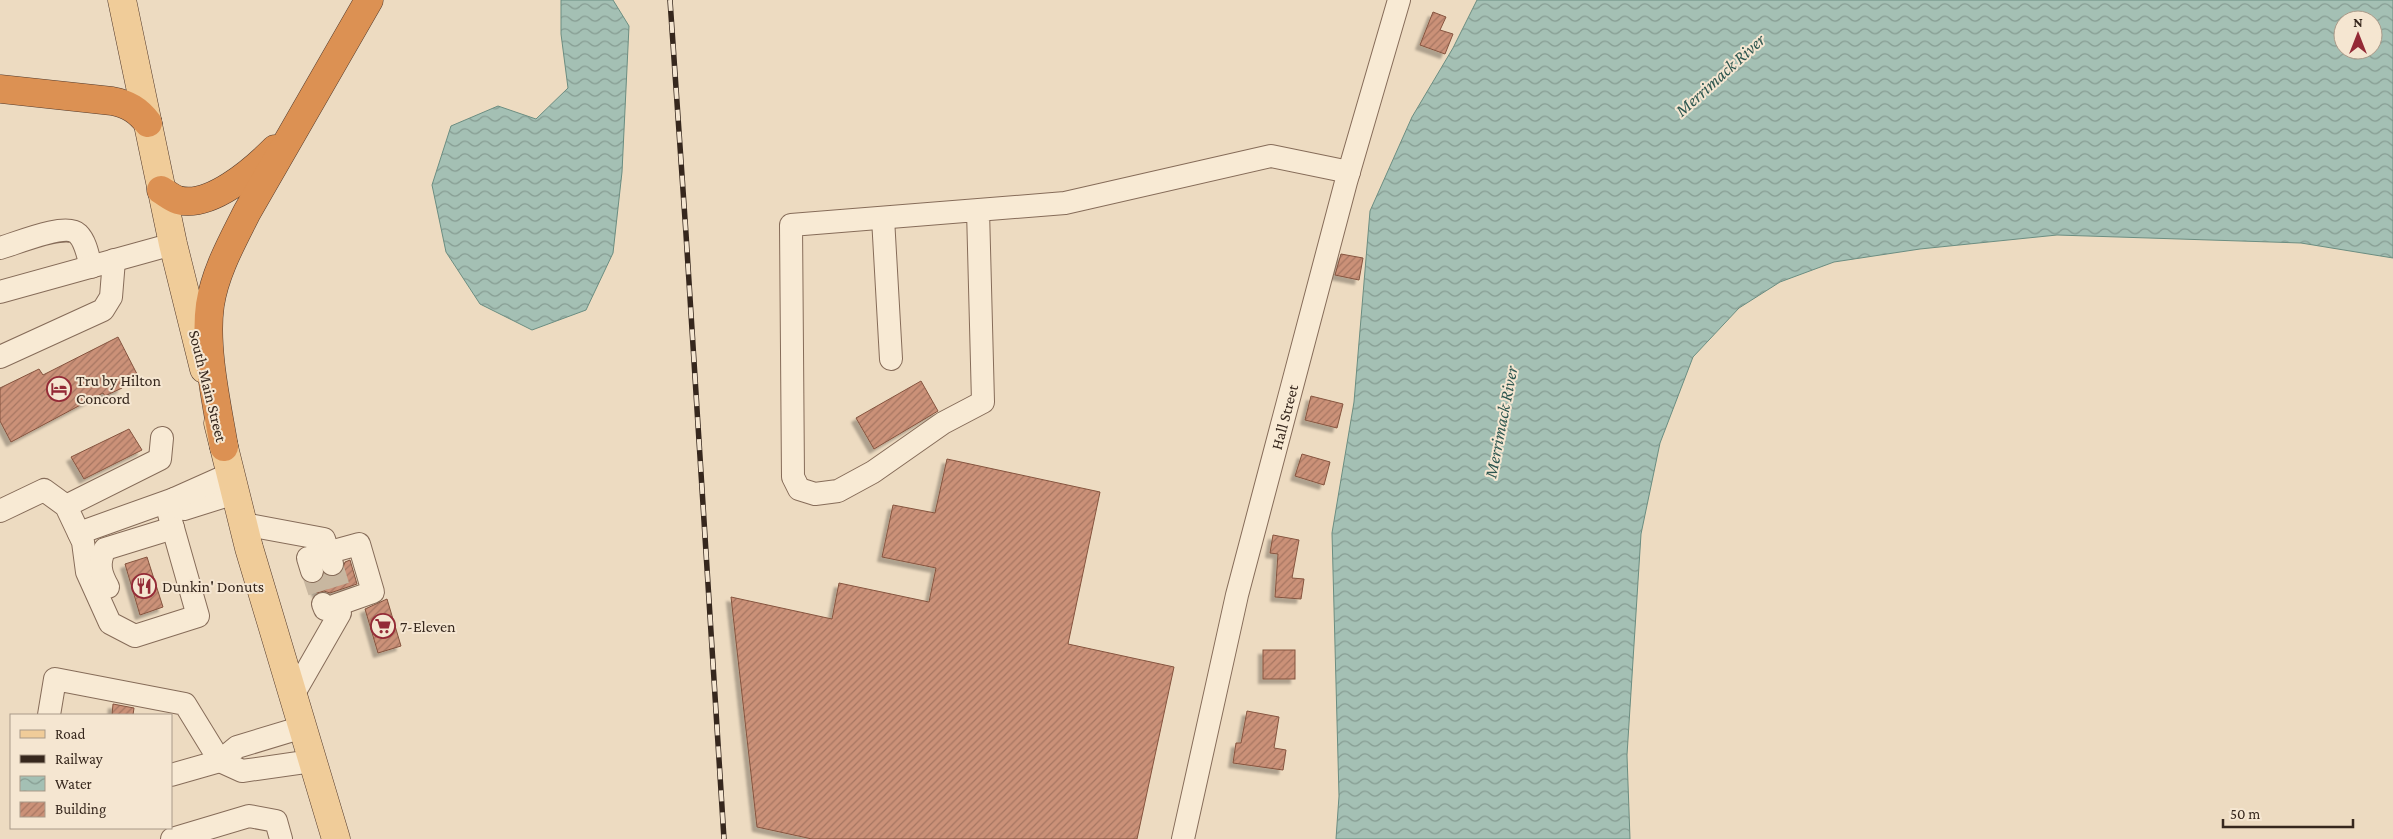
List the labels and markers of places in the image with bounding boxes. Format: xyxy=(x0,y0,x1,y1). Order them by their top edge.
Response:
place label: Tru by Hilton Concord xyxy=(76,372,161,407)
hotel icon: Tru by Hilton Concord xyxy=(46,376,72,402)
restaurant icon: Dunkin' Donuts xyxy=(131,573,157,599)
place label: Dunkin' Donuts xyxy=(162,578,264,595)
supermarket icon: 7-Eleven xyxy=(370,613,396,639)
place label: 7-Eleven xyxy=(400,618,456,635)

